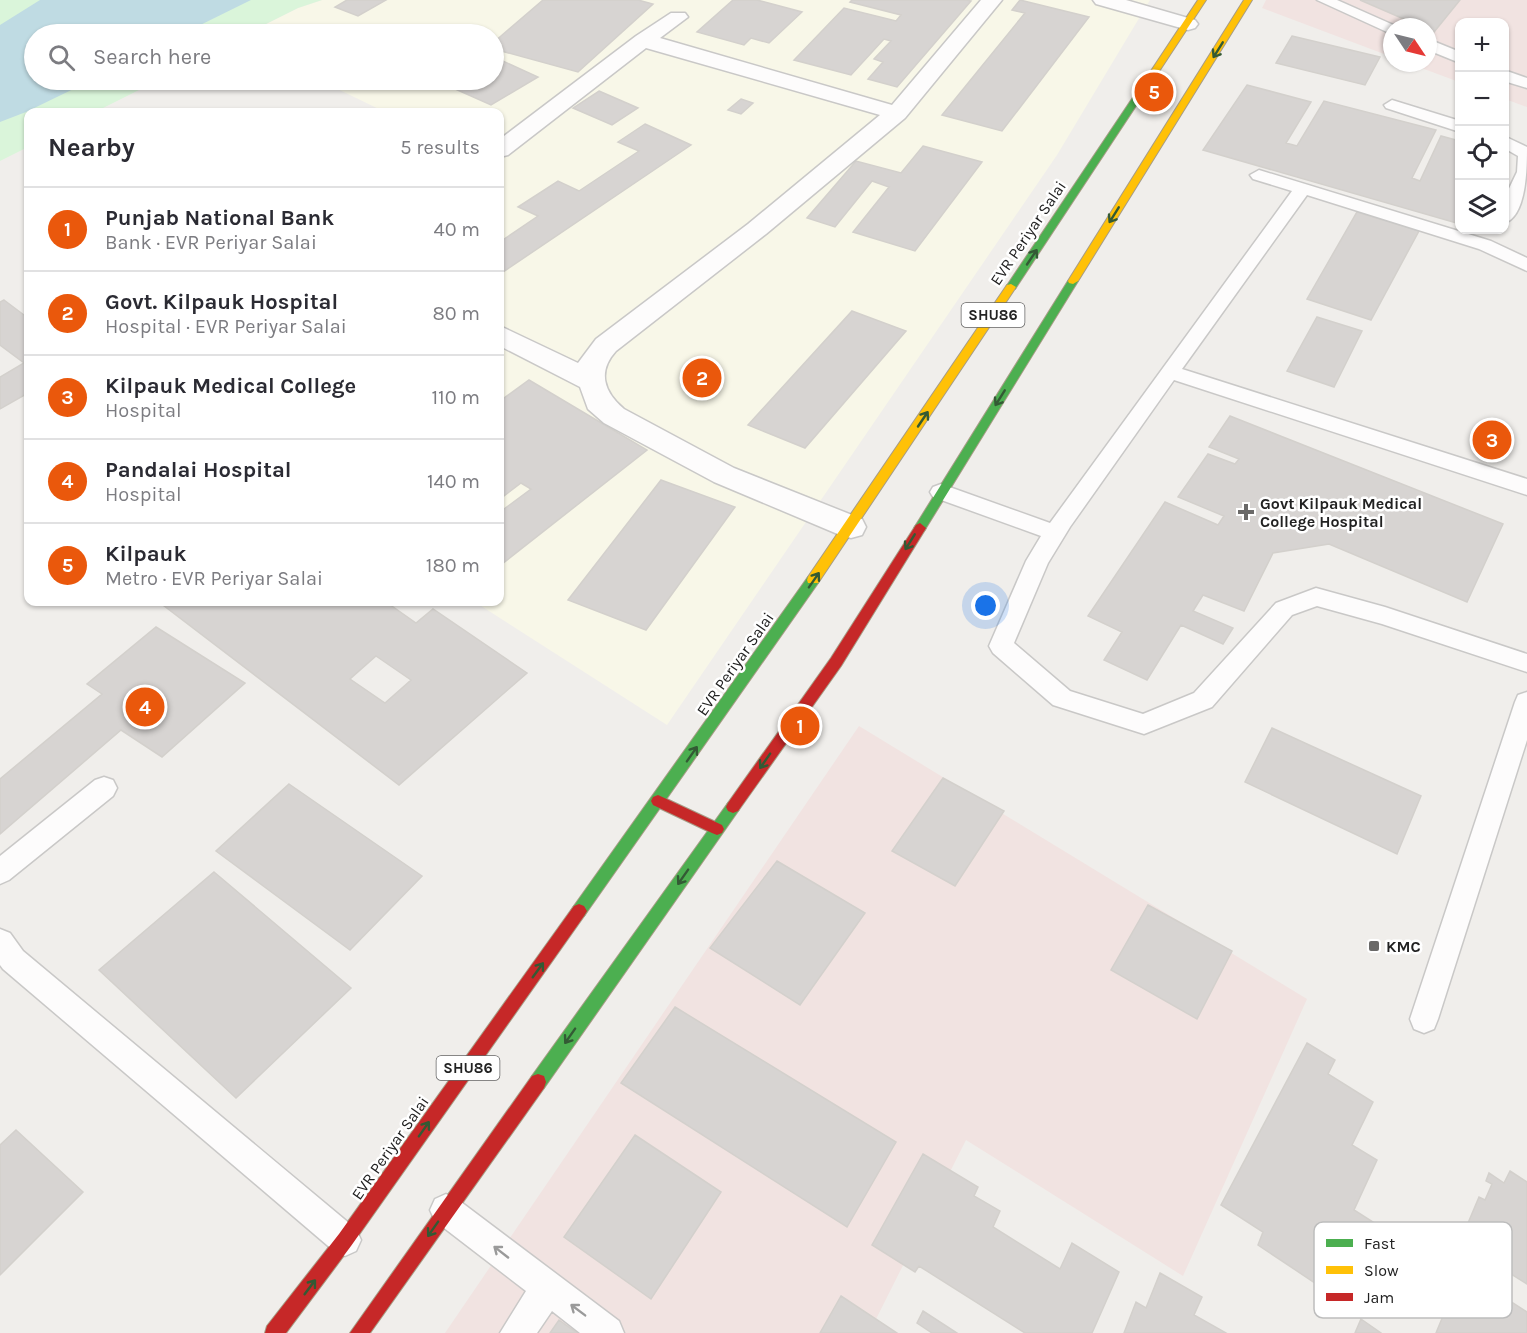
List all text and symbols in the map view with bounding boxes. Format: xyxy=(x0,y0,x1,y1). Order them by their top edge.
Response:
north arrow xyxy=(1383,18,1437,72)
map controls xyxy=(1455,18,1509,234)
button: + xyxy=(1455,18,1509,72)
search box xyxy=(24,24,504,90)
icon: search xyxy=(45,41,78,74)
one-way arrow xyxy=(1211,41,1223,58)
text: Search here xyxy=(93,44,211,70)
pin: 5 xyxy=(1134,70,1174,115)
button: − xyxy=(1455,72,1509,126)
button: locate xyxy=(1455,126,1509,180)
text: Nearby xyxy=(48,132,135,163)
text: 5 results xyxy=(400,136,480,159)
street label: EVR Periyar Salai xyxy=(986,177,1070,289)
button: layers xyxy=(1455,180,1509,234)
text: Punjab National Bank xyxy=(105,205,334,231)
one-way arrow xyxy=(1108,206,1120,223)
text: 1 xyxy=(64,218,71,241)
text: 40 m xyxy=(434,218,480,241)
text: Bank · EVR Periyar Salai xyxy=(105,231,317,254)
one-way arrow xyxy=(1026,249,1038,266)
text: Govt. Kilpauk Hospital xyxy=(105,289,338,315)
text: 2 xyxy=(61,302,74,325)
text: 80 m xyxy=(432,302,480,325)
road number: SHU86 xyxy=(962,303,1024,327)
text: Hospital · EVR Periyar Salai xyxy=(105,315,347,338)
pin: 2 xyxy=(682,356,722,400)
text: Kilpauk Medical College xyxy=(105,373,356,399)
text: 3 xyxy=(61,386,74,409)
text: 110 m xyxy=(431,386,480,409)
one-way arrow xyxy=(993,389,1005,406)
text: Hospital xyxy=(105,399,182,422)
one-way arrow xyxy=(918,411,930,428)
pin: 3 xyxy=(1472,418,1512,462)
text: Pandalai Hospital xyxy=(105,457,292,483)
text: 4 xyxy=(62,470,73,493)
text: 140 m xyxy=(427,470,480,493)
text: Hospital xyxy=(105,483,182,506)
place label: Govt Kilpauk Medical College Hospital xyxy=(1260,494,1422,531)
marker: Govt Kilpauk Medical College Hospital xyxy=(1237,503,1255,521)
one-way arrow xyxy=(904,533,916,550)
text: Kilpauk xyxy=(105,541,186,567)
text: 5 xyxy=(62,554,73,577)
text: 180 m xyxy=(426,554,480,577)
text: Metro · EVR Periyar Salai xyxy=(105,567,323,590)
one-way arrow xyxy=(808,573,820,589)
your location xyxy=(971,591,1000,620)
street label: EVR Periyar Salai xyxy=(692,609,778,719)
pin: 4 xyxy=(126,684,164,730)
pin: 1 xyxy=(780,704,820,748)
one-way arrow xyxy=(686,746,698,762)
one-way arrow xyxy=(759,752,771,768)
one-way arrow xyxy=(677,868,689,884)
place label: KMC xyxy=(1386,937,1421,956)
marker: KMC xyxy=(1367,939,1381,953)
one-way arrow xyxy=(531,963,544,979)
one-way arrow xyxy=(564,1027,576,1043)
road number: SHU86 xyxy=(436,1056,500,1080)
street label: EVR Periyar Salai xyxy=(347,1093,433,1203)
one-way arrow xyxy=(418,1121,430,1138)
one-way arrow xyxy=(427,1221,439,1237)
legend xyxy=(1314,1222,1512,1318)
text: Fast xyxy=(1364,1234,1395,1253)
one-way arrow xyxy=(493,1246,509,1259)
text: Slow xyxy=(1364,1261,1399,1280)
one-way arrow xyxy=(303,1279,316,1295)
text: Jam xyxy=(1364,1288,1394,1307)
one-way arrow xyxy=(570,1304,586,1317)

